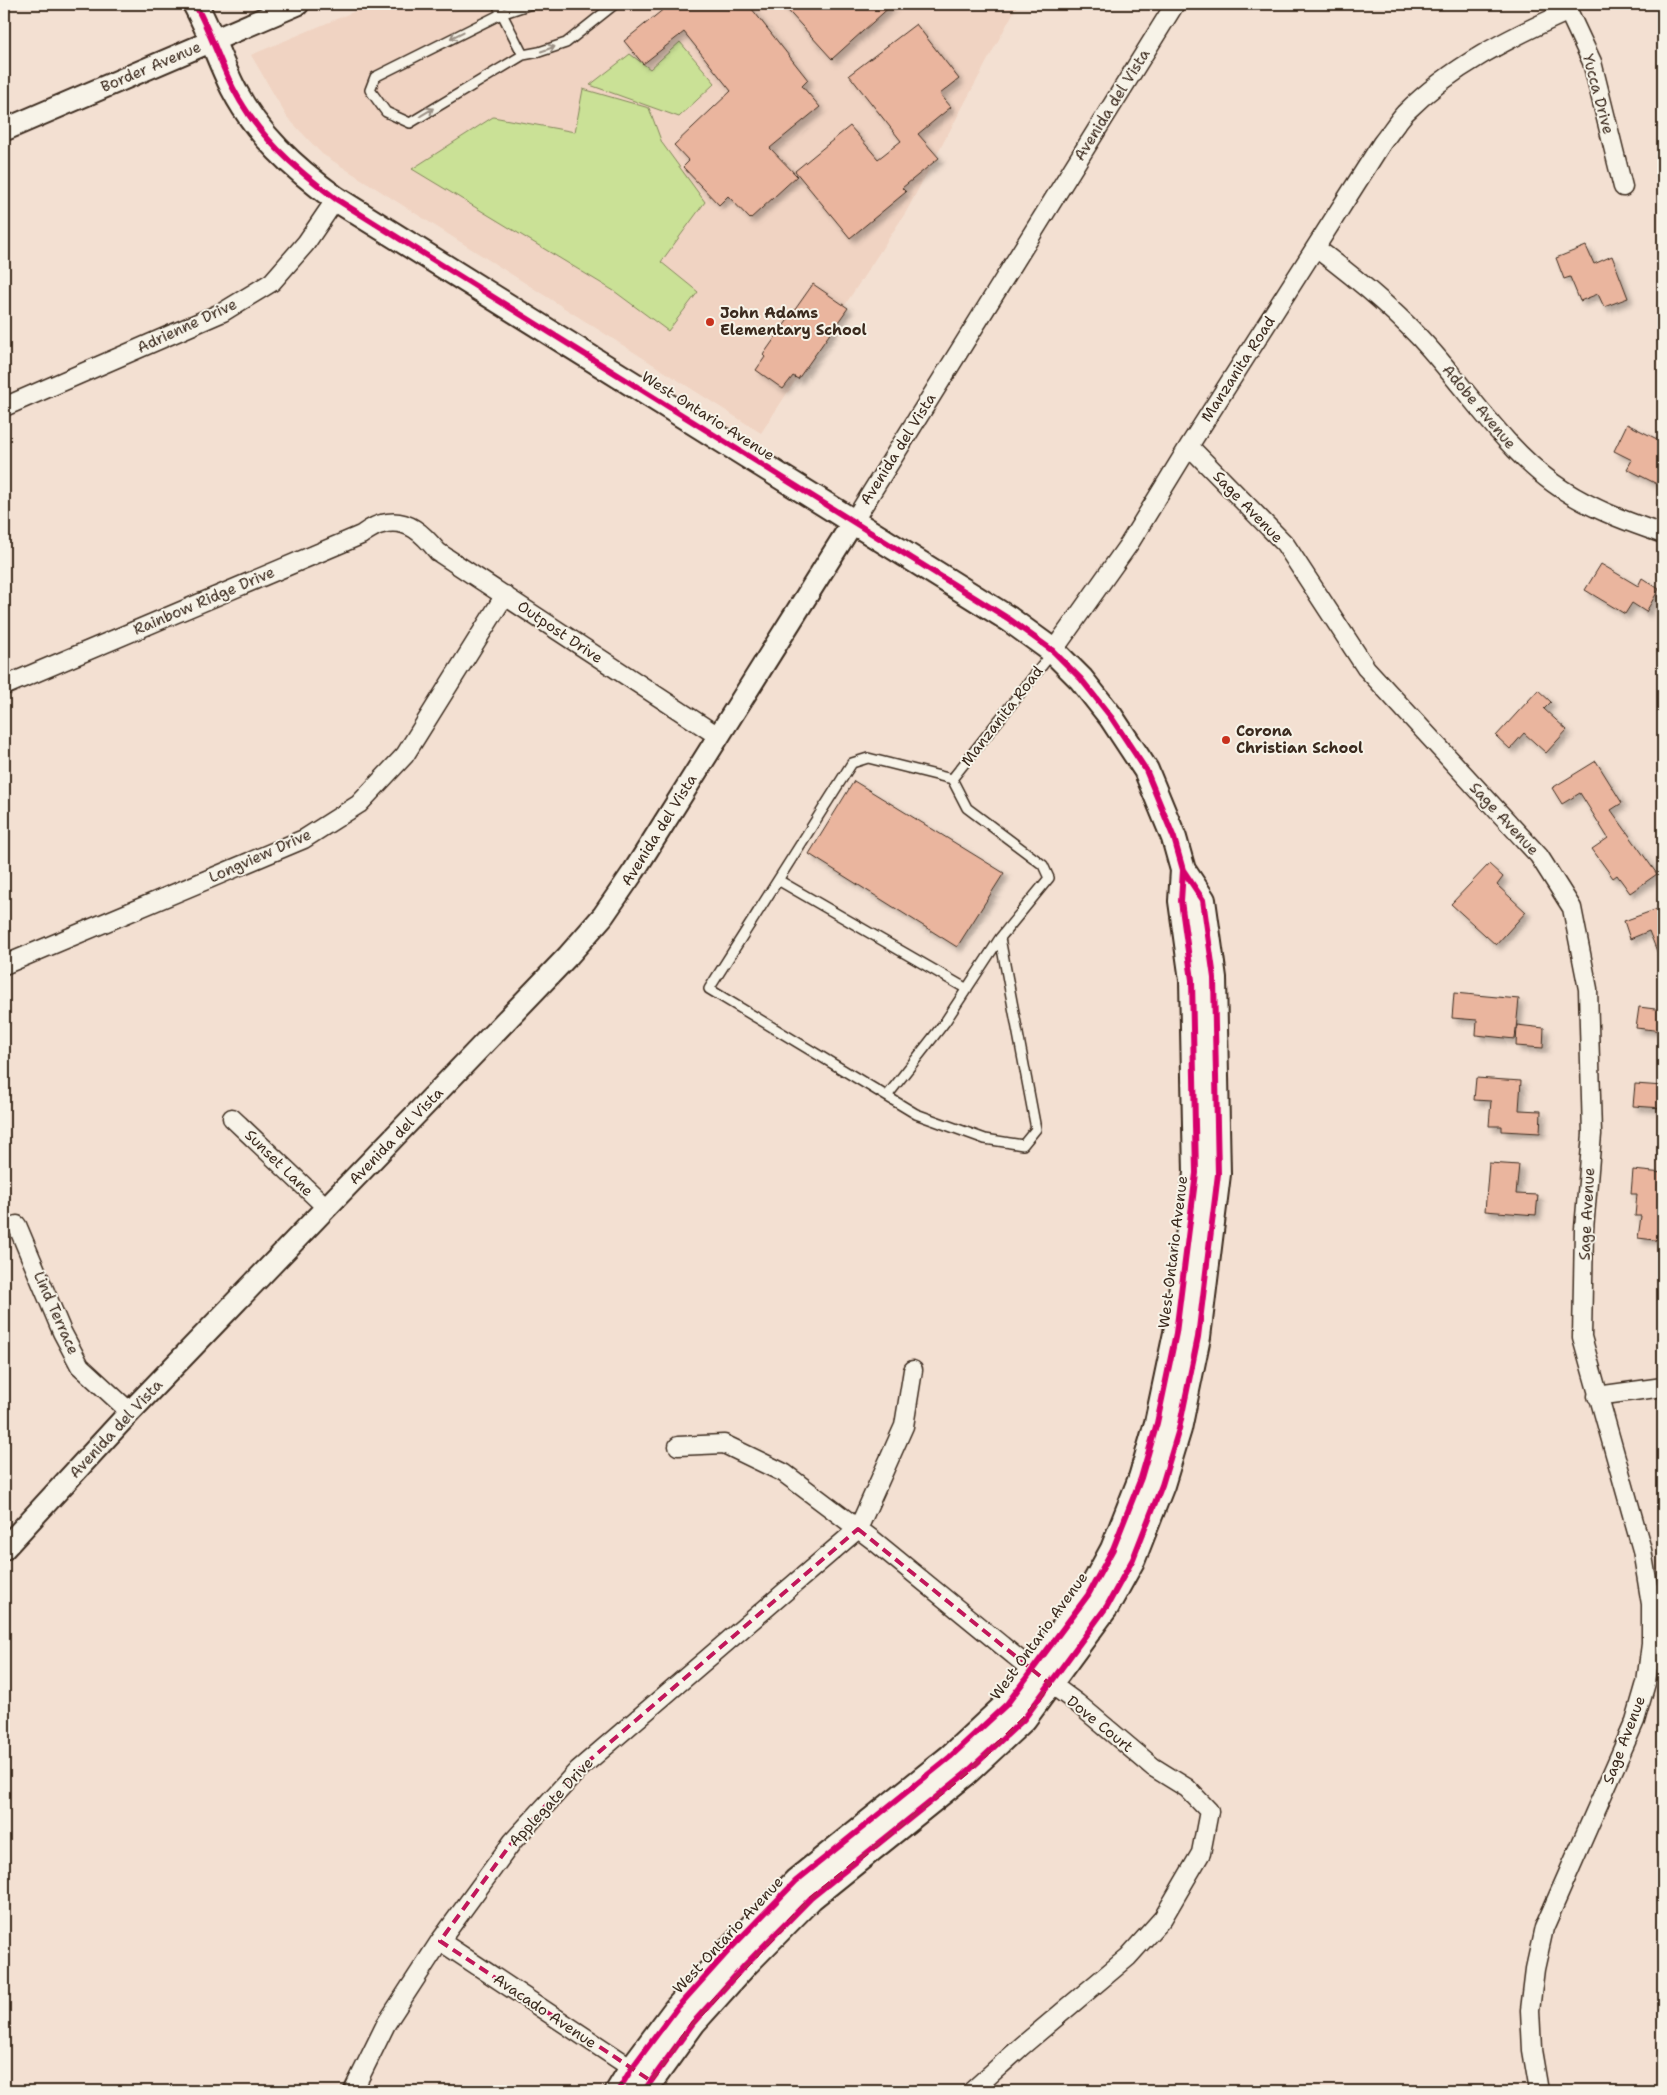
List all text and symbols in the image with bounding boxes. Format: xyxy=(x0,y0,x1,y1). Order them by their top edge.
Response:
one-way arrow xyxy=(450,31,465,41)
street label: Border Avenue xyxy=(98,37,204,97)
one-way arrow xyxy=(540,44,556,53)
street label: Avenida del Vista xyxy=(1070,45,1155,165)
street label: Yucca Drive xyxy=(1578,52,1618,136)
one-way arrow xyxy=(420,107,434,117)
street label: Adrienne Drive xyxy=(134,294,240,358)
place label: John Adams Elementary School xyxy=(720,303,867,340)
street label: Manzanita Road xyxy=(1196,312,1280,426)
marker: John Adams Elementary School xyxy=(704,316,716,328)
street label: Adobe Avenue xyxy=(1438,361,1520,453)
street label: West Ontario Avenue xyxy=(638,367,778,465)
street label: Avenida del Vista xyxy=(856,389,941,509)
street label: Sage Avenue xyxy=(1209,467,1287,547)
street label: Rainbow Ridge Drive xyxy=(130,562,278,640)
street label: Outpost Drive xyxy=(513,596,607,668)
street label: Manzanita Road xyxy=(957,661,1048,770)
place label: Corona Christian School xyxy=(1236,721,1363,758)
marker: Corona Christian School xyxy=(1220,734,1232,746)
street label: Avenida del Vista xyxy=(617,770,702,890)
street label: Sage Avenue xyxy=(1465,778,1543,860)
street label: Longview Drive xyxy=(206,824,314,888)
street label: Avenida del Vista xyxy=(344,1083,448,1189)
street label: Sunset Lane xyxy=(240,1125,318,1201)
street label: Sage Avenue xyxy=(1575,1167,1599,1261)
street label: West Ontario Avenue xyxy=(1154,1174,1192,1330)
street label: Lind Terrace xyxy=(29,1268,83,1358)
street label: Avenida del Vista xyxy=(65,1375,167,1483)
street label: West Ontario Avenue xyxy=(986,1568,1092,1704)
street label: Dove Court xyxy=(1063,1691,1137,1757)
street label: Sage Avenue xyxy=(1598,1693,1650,1787)
street label: Applegate Drive xyxy=(504,1753,598,1851)
street label: West Ontario Avenue xyxy=(668,1872,788,1998)
street label: Avacado Avenue xyxy=(489,1969,601,2053)

